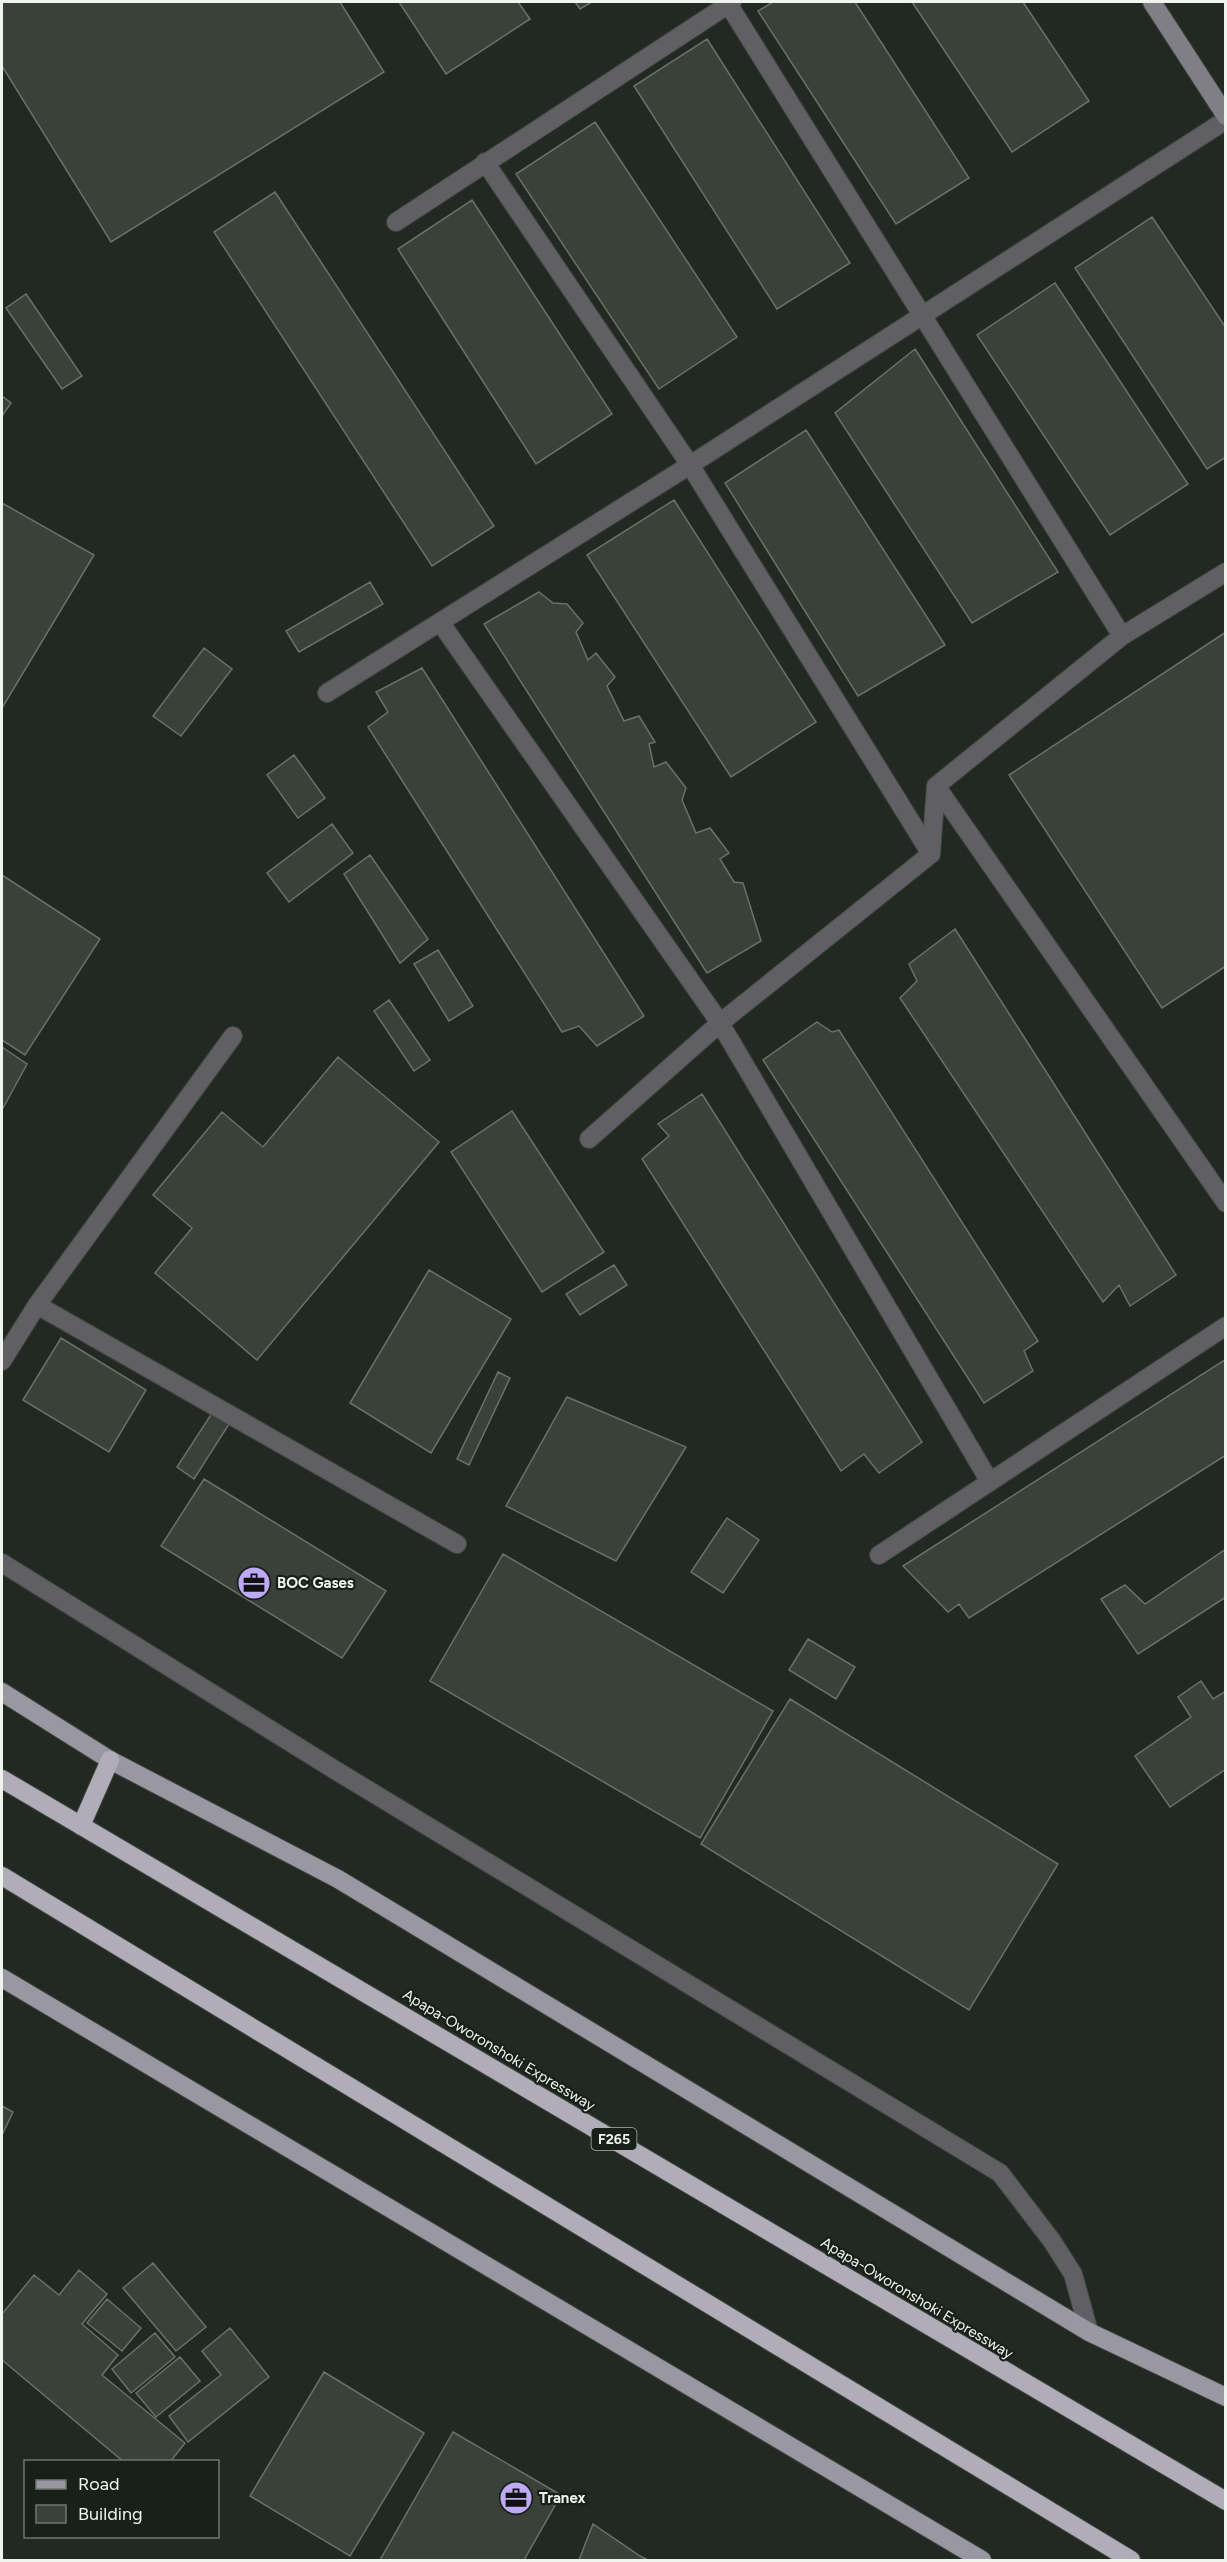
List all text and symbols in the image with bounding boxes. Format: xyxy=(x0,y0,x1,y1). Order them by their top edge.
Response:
office icon: BOC Gases xyxy=(236,1565,272,1601)
place label: BOC Gases xyxy=(277,1574,354,1592)
street label: Apapa-Oworonshoki Expressway xyxy=(400,1985,599,2115)
road number: F265 xyxy=(592,2128,636,2150)
street label: Apapa-Oworonshoki Expressway xyxy=(818,2233,1017,2363)
legend xyxy=(24,2460,219,2538)
text: Road xyxy=(78,2473,119,2495)
office icon: Tranex xyxy=(498,2480,534,2516)
place label: Tranex xyxy=(539,2489,585,2507)
text: Building xyxy=(78,2503,143,2525)

